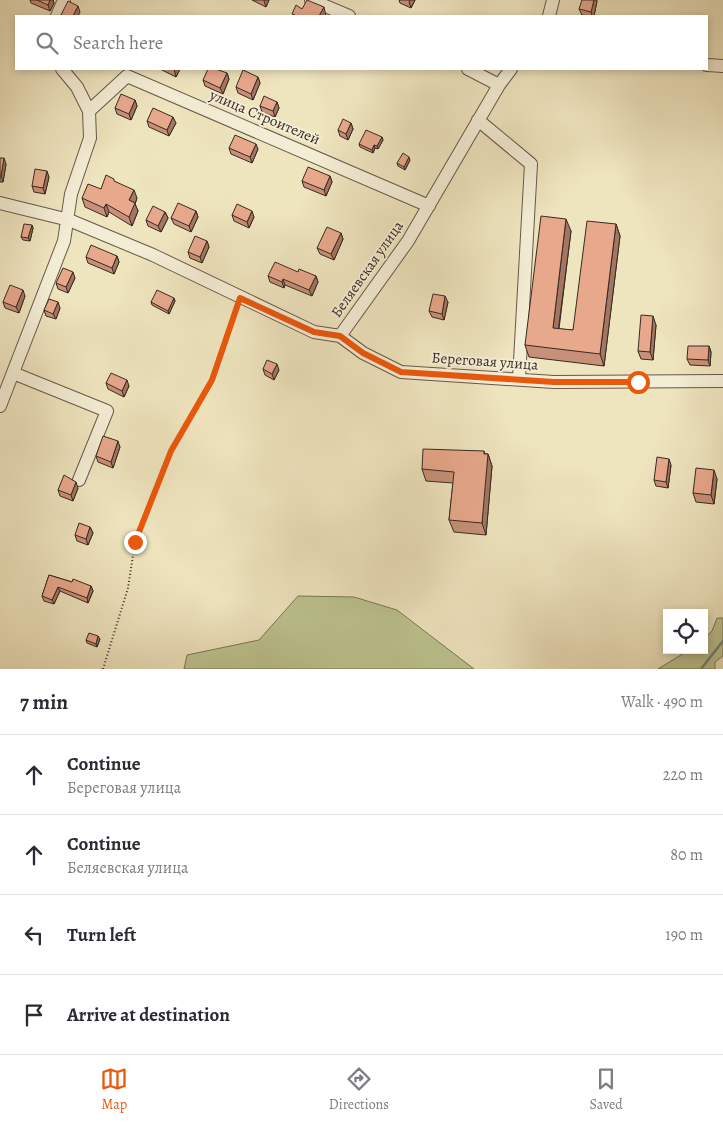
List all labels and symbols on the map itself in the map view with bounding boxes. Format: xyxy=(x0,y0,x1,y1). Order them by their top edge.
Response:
street label: улица Строителей xyxy=(206,84,323,149)
street label: Беляевская улица xyxy=(326,217,408,321)
street label: Береговая улица xyxy=(431,347,539,375)
route start xyxy=(627,371,650,394)
route end xyxy=(124,531,147,554)

